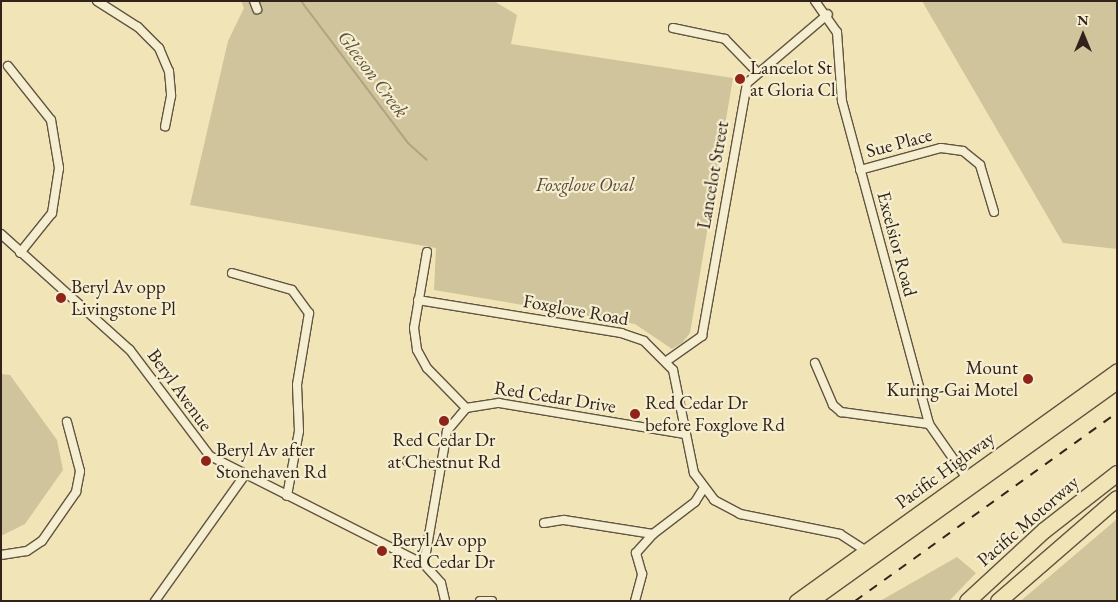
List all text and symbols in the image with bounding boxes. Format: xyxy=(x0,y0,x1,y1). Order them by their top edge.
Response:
north arrow xyxy=(1058,10,1108,60)
text: N xyxy=(1077,11,1089,29)
water label: Gleeson Creek xyxy=(332,26,414,122)
place label: Lancelot St at Gloria Cl xyxy=(750,57,836,101)
marker: Lancelot St at Gloria Cl xyxy=(734,73,746,85)
street label: Lancelot Street xyxy=(692,119,734,231)
street label: Sue Place xyxy=(863,123,935,163)
park label: Foxglove Oval xyxy=(536,174,634,196)
street label: Excelsior Road xyxy=(872,189,922,299)
place label: Beryl Av opp Livingstone Pl xyxy=(71,276,176,320)
street label: Foxglove Road xyxy=(521,289,631,331)
marker: Beryl Av opp Livingstone Pl xyxy=(55,292,67,304)
street label: Beryl Avenue xyxy=(143,344,217,436)
place label: Mount Kuring-Gai Motel xyxy=(887,357,1018,401)
marker: Mount Kuring-Gai Motel xyxy=(1022,373,1034,385)
street label: Red Cedar Drive xyxy=(493,376,617,418)
place label: Red Cedar Dr before Foxglove Rd xyxy=(645,392,785,436)
marker: Red Cedar Dr before Foxglove Rd xyxy=(629,408,641,420)
marker: Red Cedar Dr at Chestnut Rd xyxy=(438,415,450,427)
street label: Pacific Highway xyxy=(891,426,999,514)
place label: Red Cedar Dr at Chestnut Rd xyxy=(387,429,501,473)
place label: Beryl Av after Stonehaven Rd xyxy=(216,439,327,483)
marker: Beryl Av after Stonehaven Rd xyxy=(200,455,212,467)
street label: Pacific Motorway xyxy=(973,471,1083,571)
place label: Beryl Av opp Red Cedar Dr xyxy=(392,529,495,573)
marker: Beryl Av opp Red Cedar Dr xyxy=(376,545,388,557)

